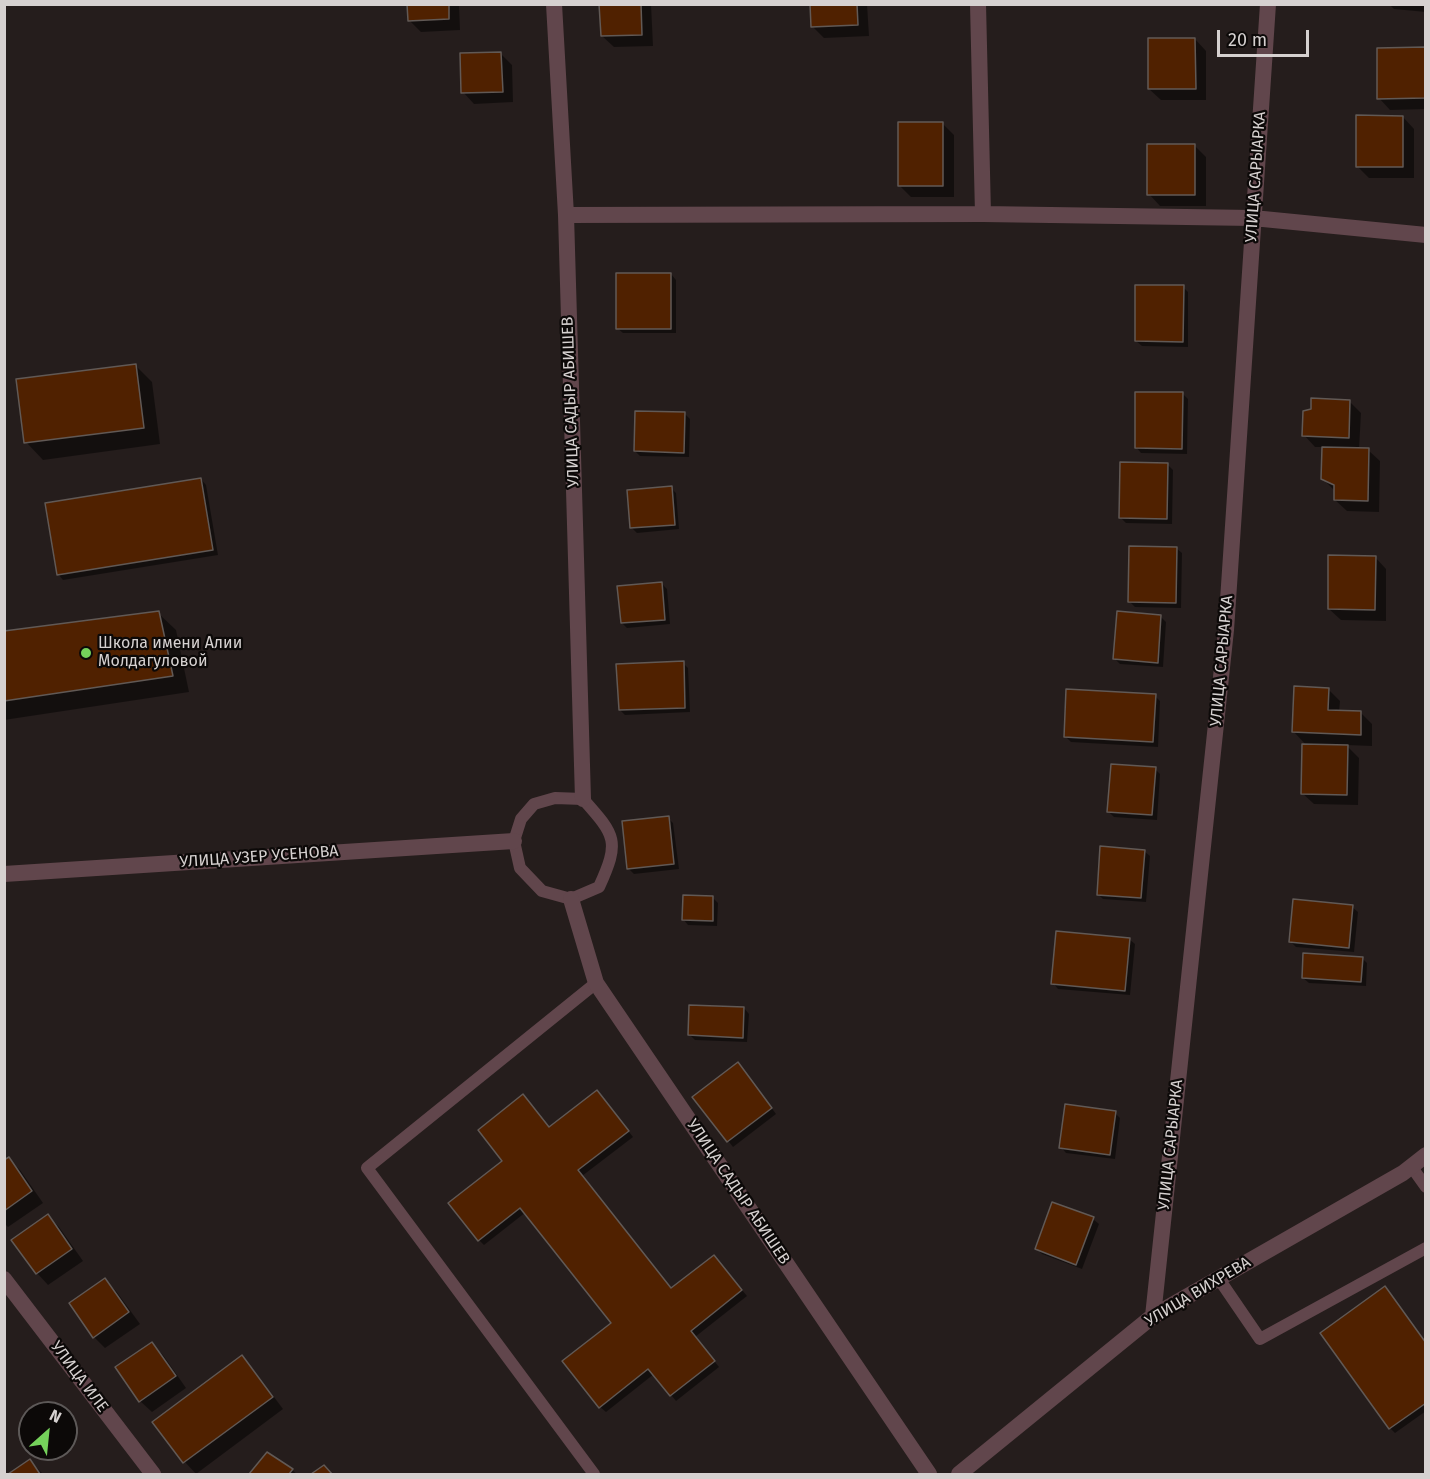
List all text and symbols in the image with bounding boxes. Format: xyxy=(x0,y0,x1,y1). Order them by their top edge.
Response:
scale bar xyxy=(1220,18,1312,56)
text: 20 m xyxy=(1228,29,1267,51)
street label: УЛИЦА САРЫАРКА xyxy=(1242,111,1270,243)
street label: УЛИЦА САДЫР АБИШЕВ xyxy=(558,316,584,488)
street label: УЛИЦА САРЫАРКА xyxy=(1207,595,1237,727)
place label: Школа имени Алии Молдагуловой xyxy=(98,634,242,672)
marker: Школа имени Алии Молдагуловой xyxy=(79,646,93,660)
street label: УЛИЦА УЗЕР УСЕНОВА xyxy=(179,842,339,872)
street label: УЛИЦА САРЫАРКА xyxy=(1155,1079,1187,1211)
street label: УЛИЦА САДЫР АБИШЕВ xyxy=(682,1116,794,1268)
street label: УЛИЦА ВИХРЕВА xyxy=(1142,1253,1254,1331)
street label: УЛИЦА ИЛЕ xyxy=(46,1338,112,1416)
north arrow xyxy=(18,1401,78,1461)
text: N xyxy=(46,1405,65,1427)

